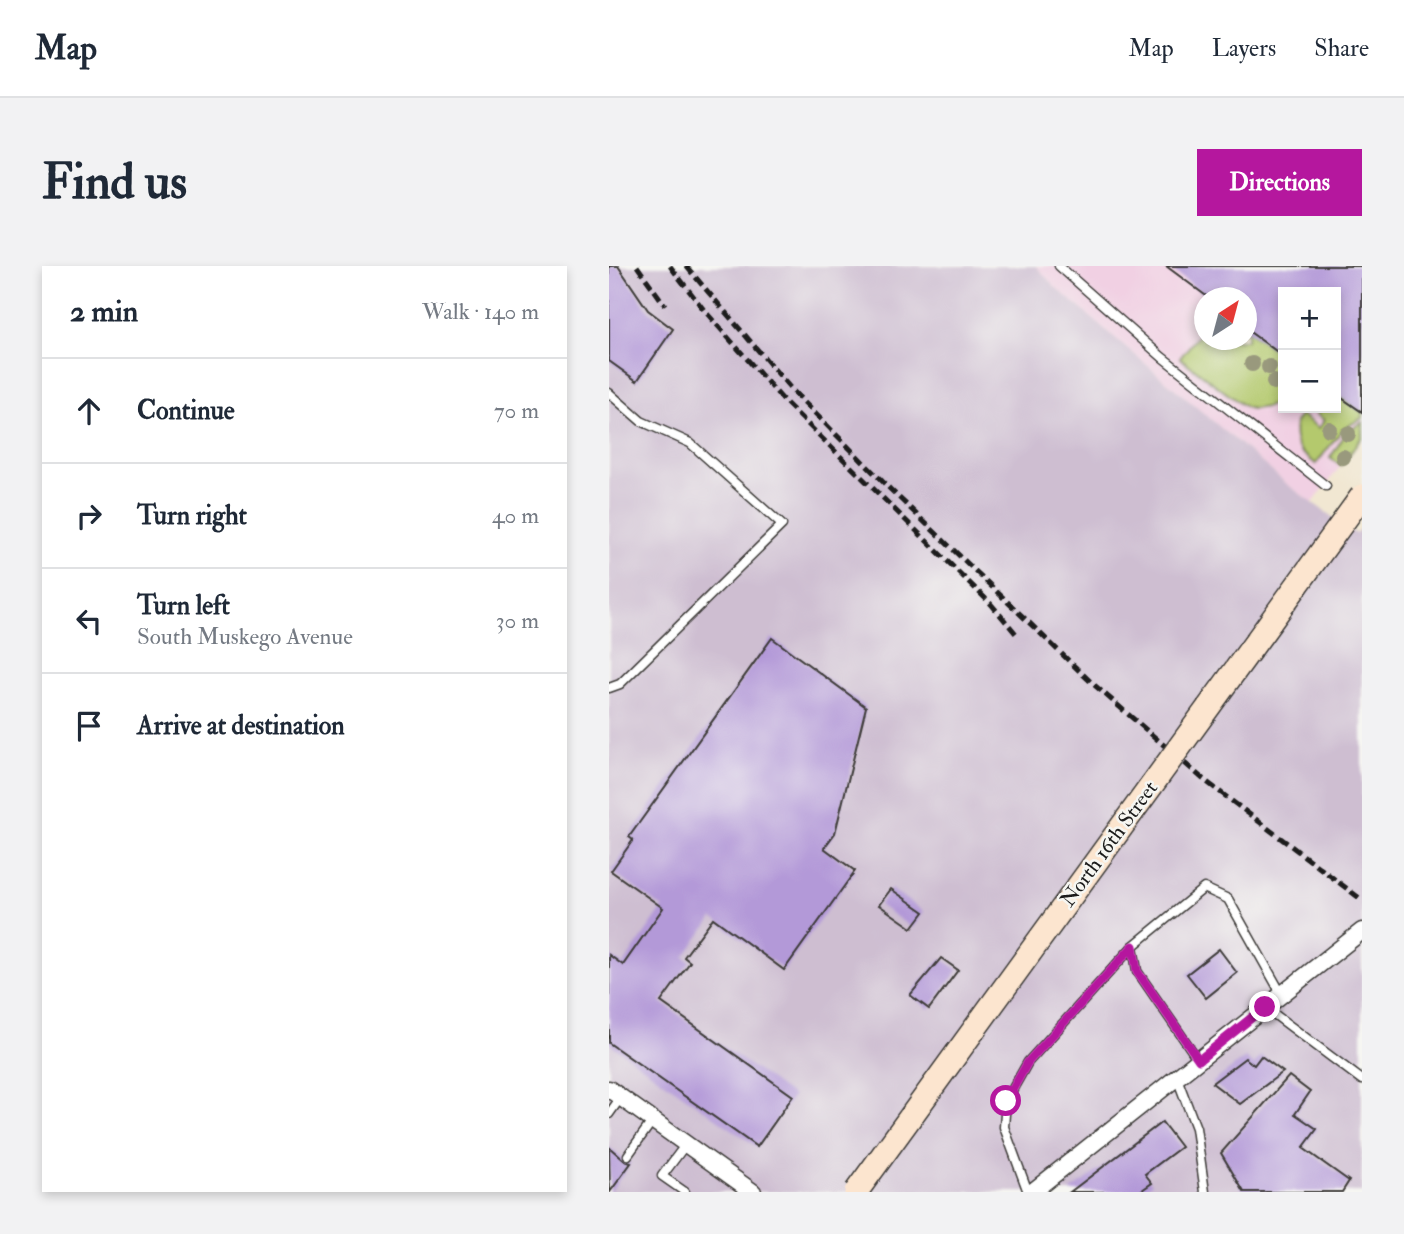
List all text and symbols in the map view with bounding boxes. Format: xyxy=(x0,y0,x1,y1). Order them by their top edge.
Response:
text: Map xyxy=(35,28,97,69)
text: Map xyxy=(1129,33,1174,64)
text: Layers xyxy=(1212,33,1276,64)
text: Share xyxy=(1314,33,1369,64)
button: Directions xyxy=(1197,149,1362,216)
text: Find us xyxy=(42,152,187,213)
north arrow xyxy=(1194,287,1257,350)
map controls xyxy=(1278,287,1341,413)
button: + xyxy=(1278,287,1341,350)
text: 2 min xyxy=(70,293,138,330)
text: Walk · 140 m xyxy=(422,297,539,326)
button: − xyxy=(1278,350,1341,413)
icon: ahead xyxy=(70,392,108,430)
text: Continue xyxy=(137,395,235,427)
text: 70 m xyxy=(494,396,539,425)
icon: right xyxy=(70,497,108,535)
text: Turn right xyxy=(137,500,247,532)
text: 40 m xyxy=(492,501,539,530)
text: Turn left xyxy=(137,590,230,622)
icon: left xyxy=(70,602,108,640)
text: 30 m xyxy=(496,606,539,635)
text: South Muskego Avenue xyxy=(137,622,353,651)
icon: arrive xyxy=(70,707,108,745)
text: Arrive at destination xyxy=(137,710,345,742)
street label: North 16th Street xyxy=(1054,776,1164,912)
route end xyxy=(1249,991,1280,1022)
route start xyxy=(990,1085,1021,1116)

